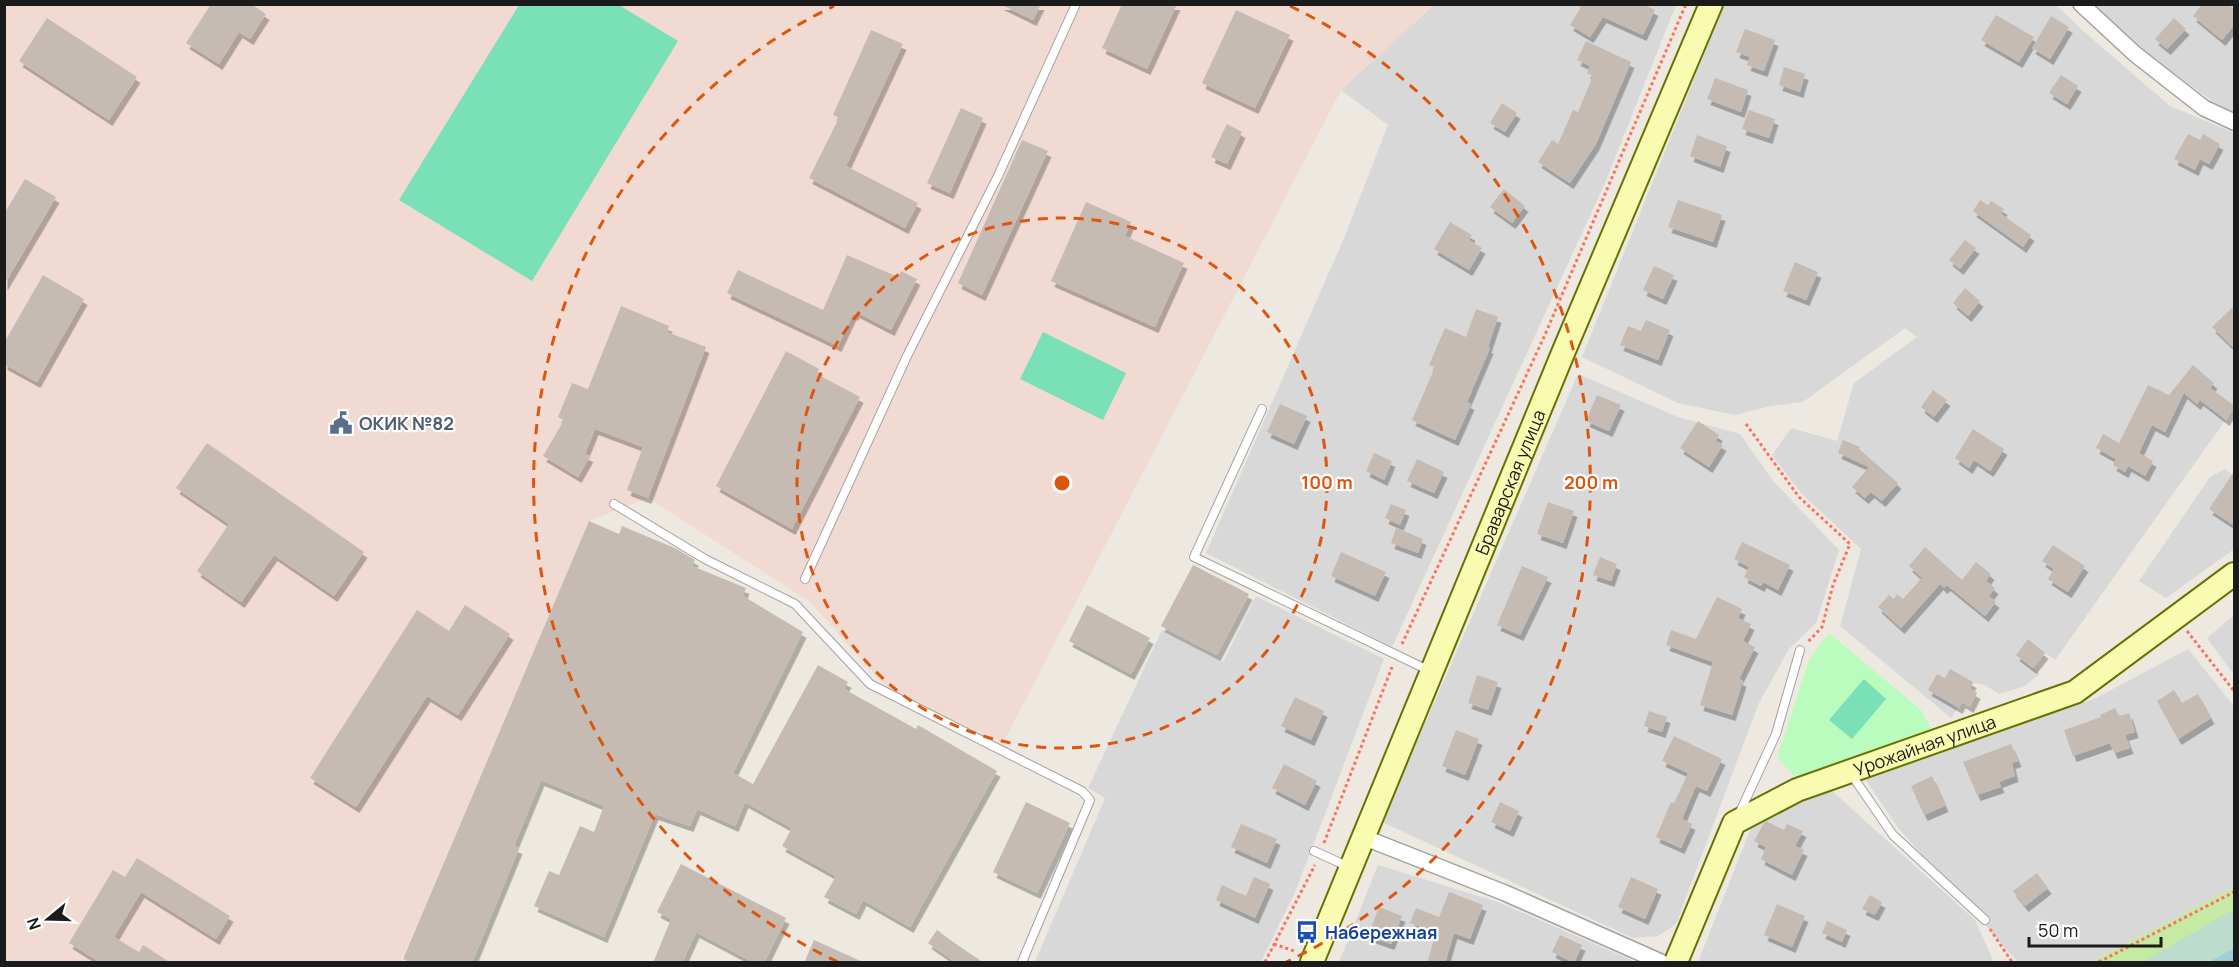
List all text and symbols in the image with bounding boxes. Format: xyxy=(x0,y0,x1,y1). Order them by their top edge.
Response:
street label: Браварская улица xyxy=(1469,406,1550,558)
public building icon: ОКИК №82 xyxy=(328,410,354,436)
place label: ОКИК №82 xyxy=(359,411,454,435)
text: 100 m xyxy=(1301,470,1353,494)
text: 200 m xyxy=(1564,470,1618,494)
centre of rings xyxy=(1052,473,1072,493)
street label: Урожайная улица xyxy=(1850,709,1999,781)
north arrow xyxy=(18,889,78,949)
scale bar xyxy=(2029,910,2161,948)
text: N xyxy=(22,915,46,933)
text: 50 m xyxy=(2038,918,2078,942)
bus stop icon: Набережная xyxy=(1294,919,1320,945)
place label: Набережная xyxy=(1325,920,1437,944)

